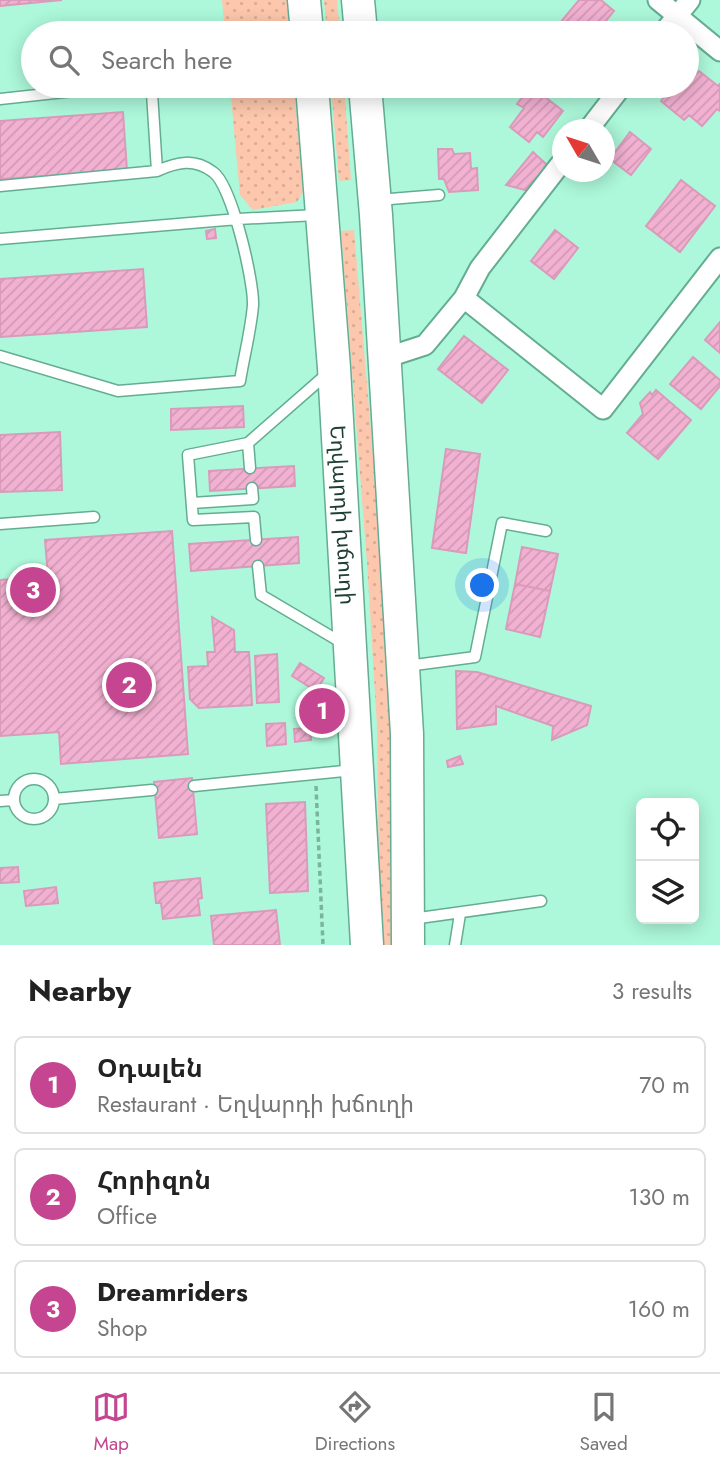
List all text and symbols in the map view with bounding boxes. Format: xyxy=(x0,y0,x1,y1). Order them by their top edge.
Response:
search box xyxy=(21,21,699,98)
icon: search xyxy=(45,41,83,79)
text: Search here xyxy=(101,41,233,79)
north arrow xyxy=(552,119,615,182)
street label: Եղվարդի խճուղի xyxy=(322,424,363,606)
pin: 3 xyxy=(10,564,56,616)
your location xyxy=(465,568,499,602)
pin: 2 xyxy=(106,659,152,711)
pin: 1 xyxy=(299,685,345,737)
map controls xyxy=(636,798,699,924)
button: locate xyxy=(636,798,699,861)
button: layers xyxy=(636,861,699,924)
text: Nearby xyxy=(28,969,131,1012)
text: 3 results xyxy=(612,974,692,1008)
text: Օդալեն xyxy=(97,1049,203,1087)
text: 1 xyxy=(47,1068,59,1102)
text: 70 m xyxy=(639,1068,690,1102)
text: Restaurant · Եղվարդի խճուղի xyxy=(97,1087,414,1121)
text: Հորիզոն xyxy=(97,1161,211,1199)
text: 2 xyxy=(45,1180,61,1214)
text: 130 m xyxy=(628,1180,690,1214)
text: Office xyxy=(97,1199,157,1233)
text: Dreamriders xyxy=(97,1273,248,1311)
text: 3 xyxy=(46,1292,60,1326)
text: 160 m xyxy=(628,1292,690,1326)
text: Shop xyxy=(97,1311,147,1345)
tab: Map xyxy=(92,1388,130,1457)
tab: Directions xyxy=(315,1388,395,1457)
tab: Saved xyxy=(580,1388,628,1457)

